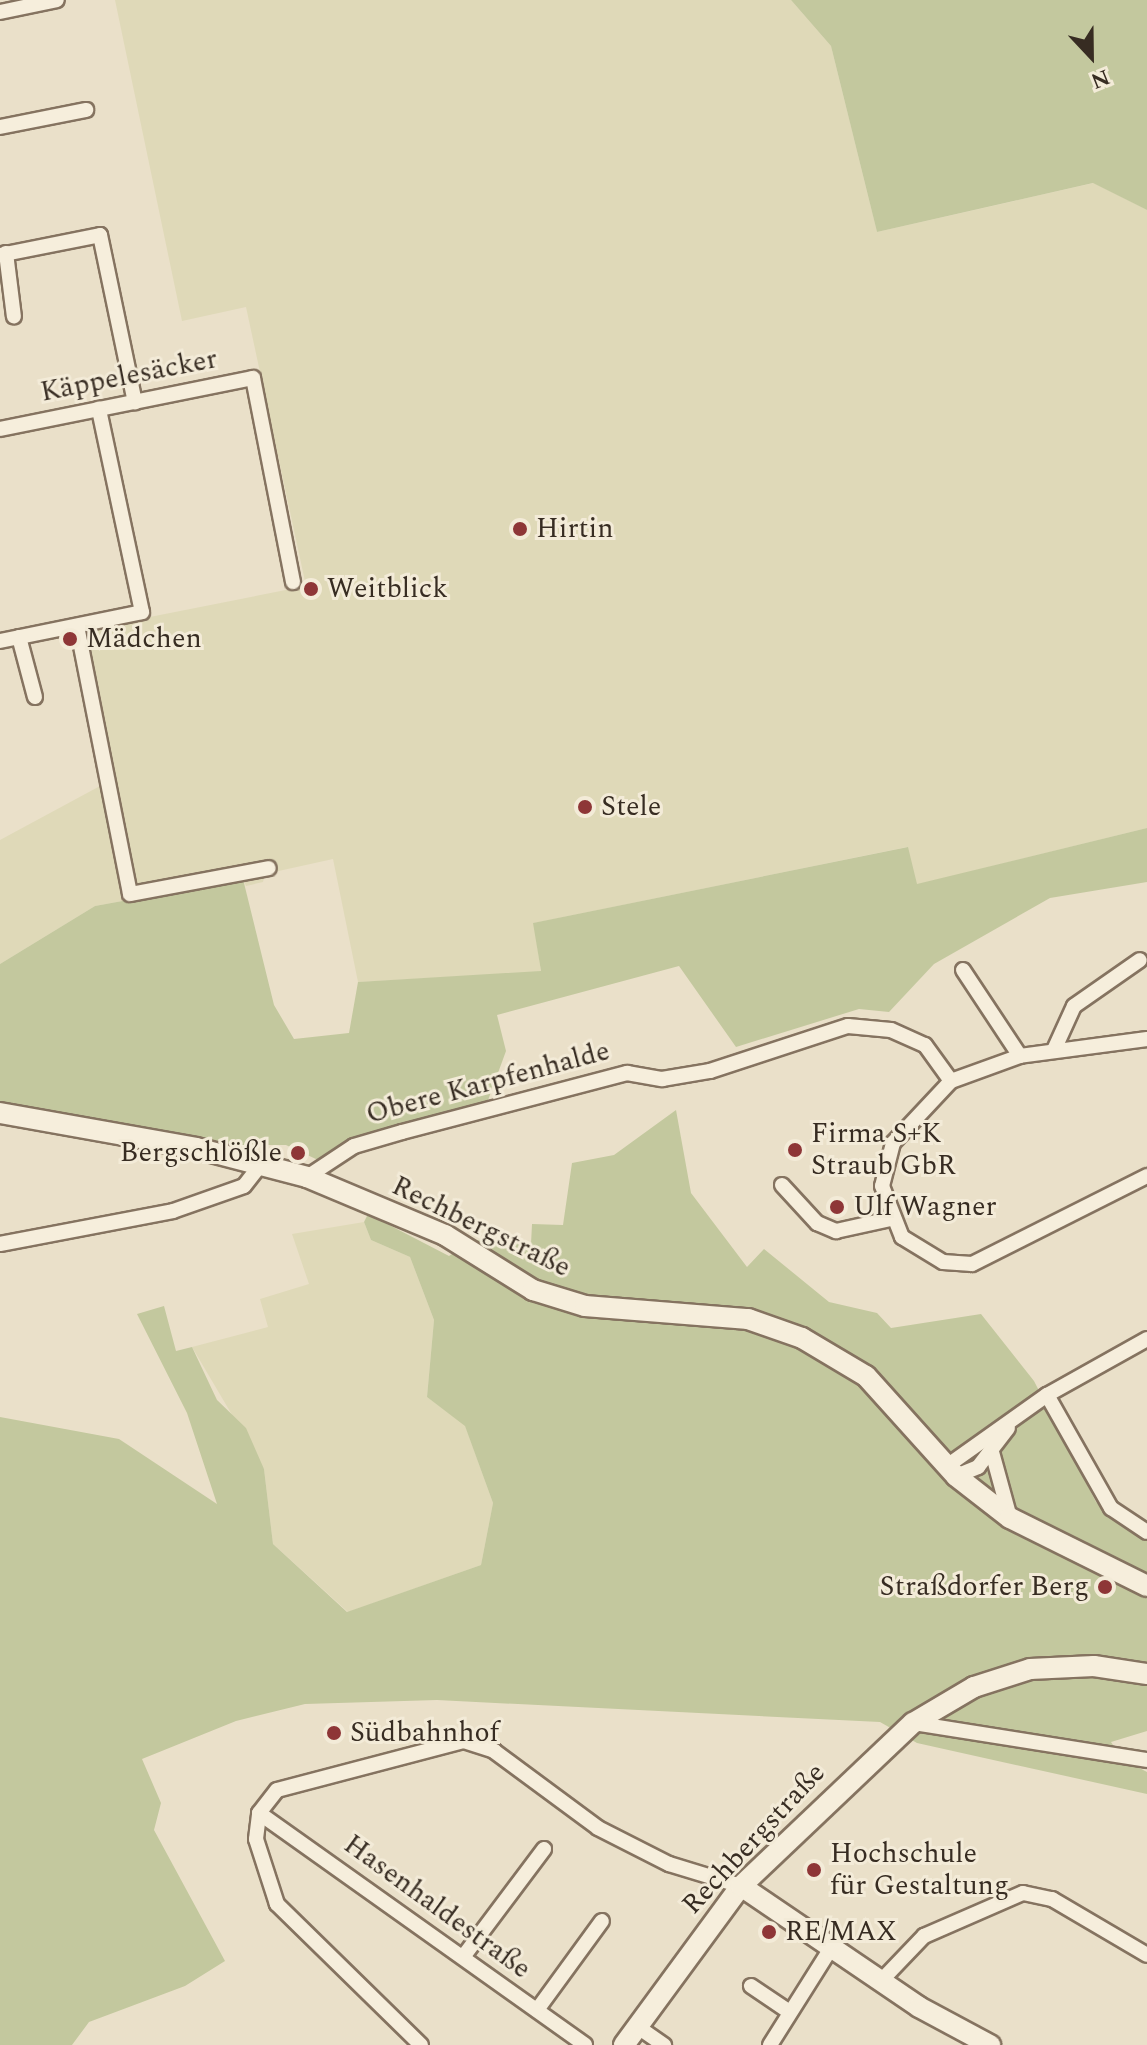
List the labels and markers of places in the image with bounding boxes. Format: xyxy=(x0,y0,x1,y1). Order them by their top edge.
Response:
place label: Hirtin xyxy=(536,512,614,546)
marker: Hirtin xyxy=(511,520,529,538)
place label: Weitblick xyxy=(327,572,448,606)
marker: Weitblick xyxy=(302,580,320,598)
place label: Mädchen xyxy=(86,622,202,656)
marker: Mädchen xyxy=(61,630,79,648)
place label: Stele xyxy=(601,790,661,824)
marker: Stele xyxy=(576,798,594,816)
place label: Firma S+K Straub GbR xyxy=(811,1117,956,1183)
place label: Bergschlößle xyxy=(120,1136,282,1170)
marker: Firma S+K Straub GbR xyxy=(786,1141,804,1159)
marker: Bergschlößle xyxy=(289,1144,307,1162)
place label: Ulf Wagner xyxy=(853,1190,997,1224)
marker: Ulf Wagner xyxy=(828,1198,846,1216)
place label: Straßdorfer Berg xyxy=(880,1570,1089,1604)
marker: Straßdorfer Berg xyxy=(1096,1578,1114,1596)
place label: Südbahnhof xyxy=(350,1716,499,1750)
marker: Südbahnhof xyxy=(325,1724,343,1742)
place label: Hochschule für Gestaltung xyxy=(830,1837,1009,1903)
marker: Hochschule für Gestaltung xyxy=(805,1861,823,1879)
place label: RE/MAX xyxy=(785,1915,897,1949)
marker: RE/MAX xyxy=(760,1923,778,1941)

